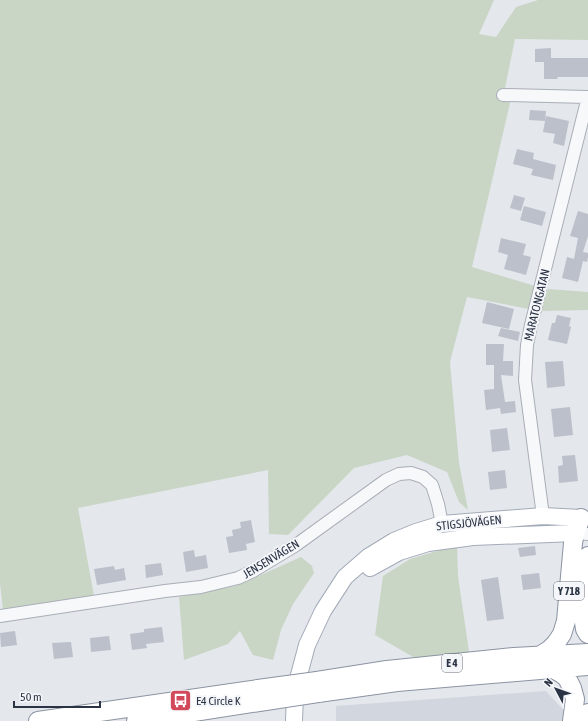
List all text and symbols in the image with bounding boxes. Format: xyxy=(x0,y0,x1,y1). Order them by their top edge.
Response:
street label: MARATONGATAN xyxy=(521,267,553,343)
street label: STIGSJÖVÄGEN xyxy=(436,513,502,533)
street label: JENSENVÄGEN xyxy=(240,537,302,581)
road number: Y 718 xyxy=(554,582,584,600)
road number: E 4 xyxy=(442,654,462,672)
north arrow xyxy=(536,669,576,709)
text: N xyxy=(542,676,555,689)
scale bar xyxy=(14,683,100,709)
bus stop icon: E4 Circle K xyxy=(167,688,193,714)
text: 50 m xyxy=(20,690,42,704)
place label: E4 Circle K xyxy=(196,694,241,708)

